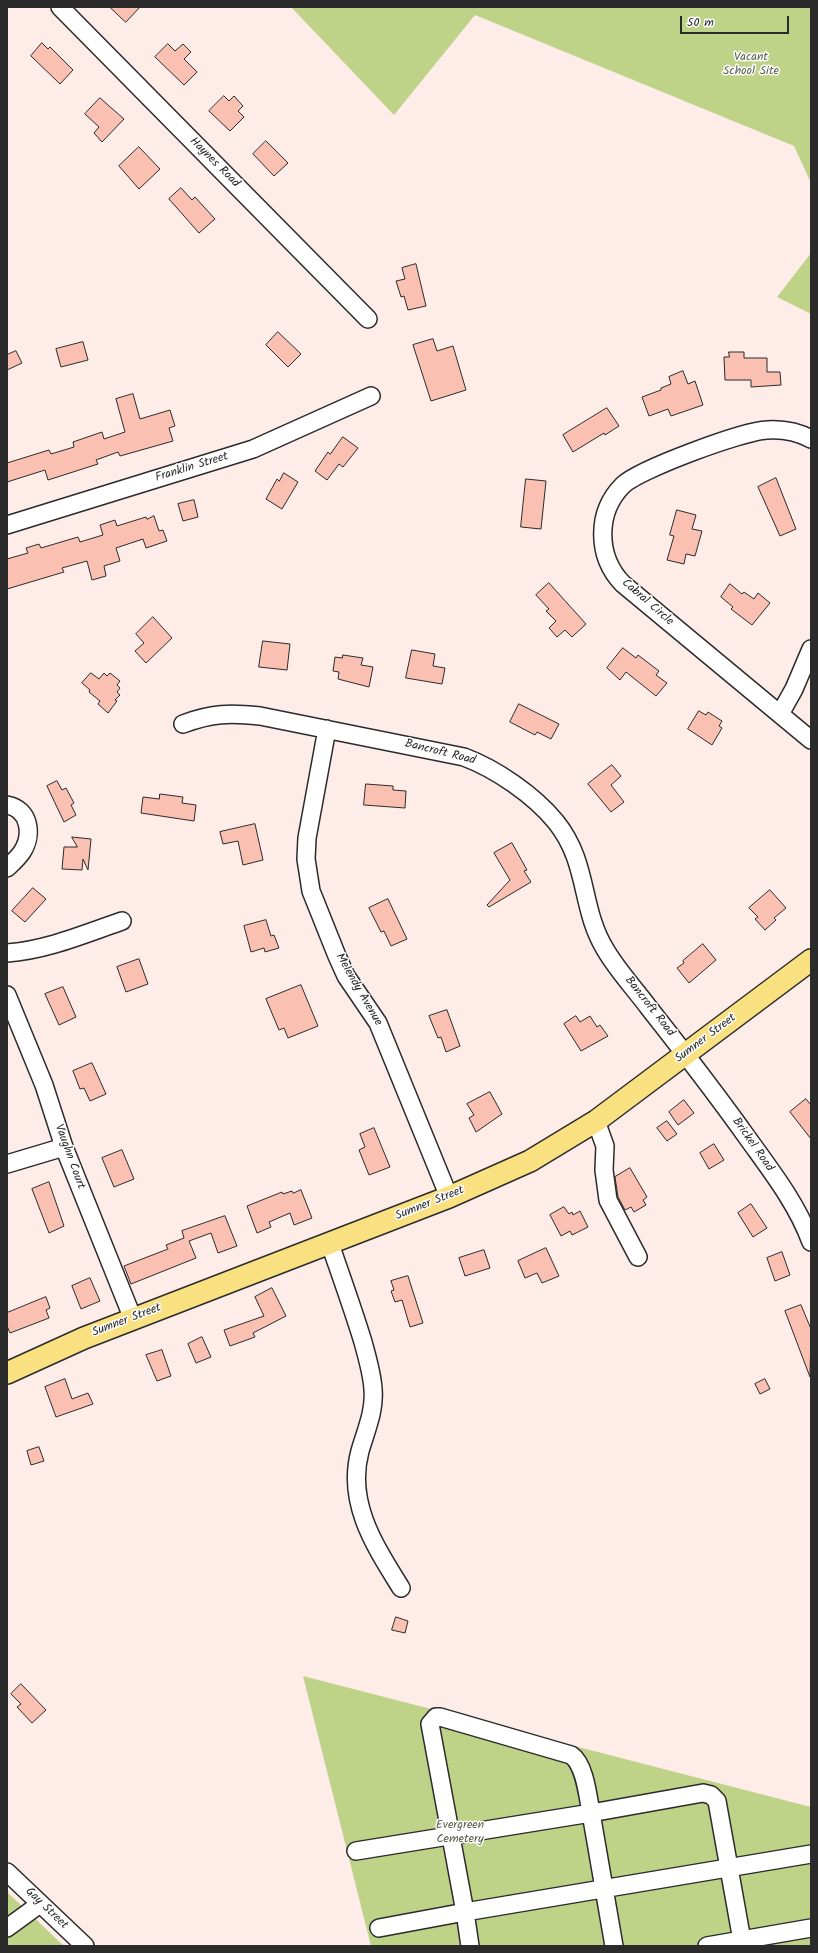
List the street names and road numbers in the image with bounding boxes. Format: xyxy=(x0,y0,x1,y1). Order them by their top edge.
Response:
street label: Haynes Road xyxy=(186,135,242,191)
street label: Franklin Street xyxy=(154,450,230,486)
street label: Cabral Circle xyxy=(618,577,676,629)
street label: Bancroft Road xyxy=(403,737,477,769)
street label: Melendy Avenue xyxy=(331,951,385,1029)
street label: Bancroft Road xyxy=(621,974,677,1040)
street label: Sumner Street xyxy=(673,1011,739,1067)
street label: Brickel Road xyxy=(728,1115,776,1175)
street label: Vaughn Court xyxy=(51,1123,87,1191)
street label: Sumner Street xyxy=(394,1184,466,1224)
street label: Sumner Street xyxy=(90,1301,164,1341)
street label: Gay Street xyxy=(22,1885,70,1933)

